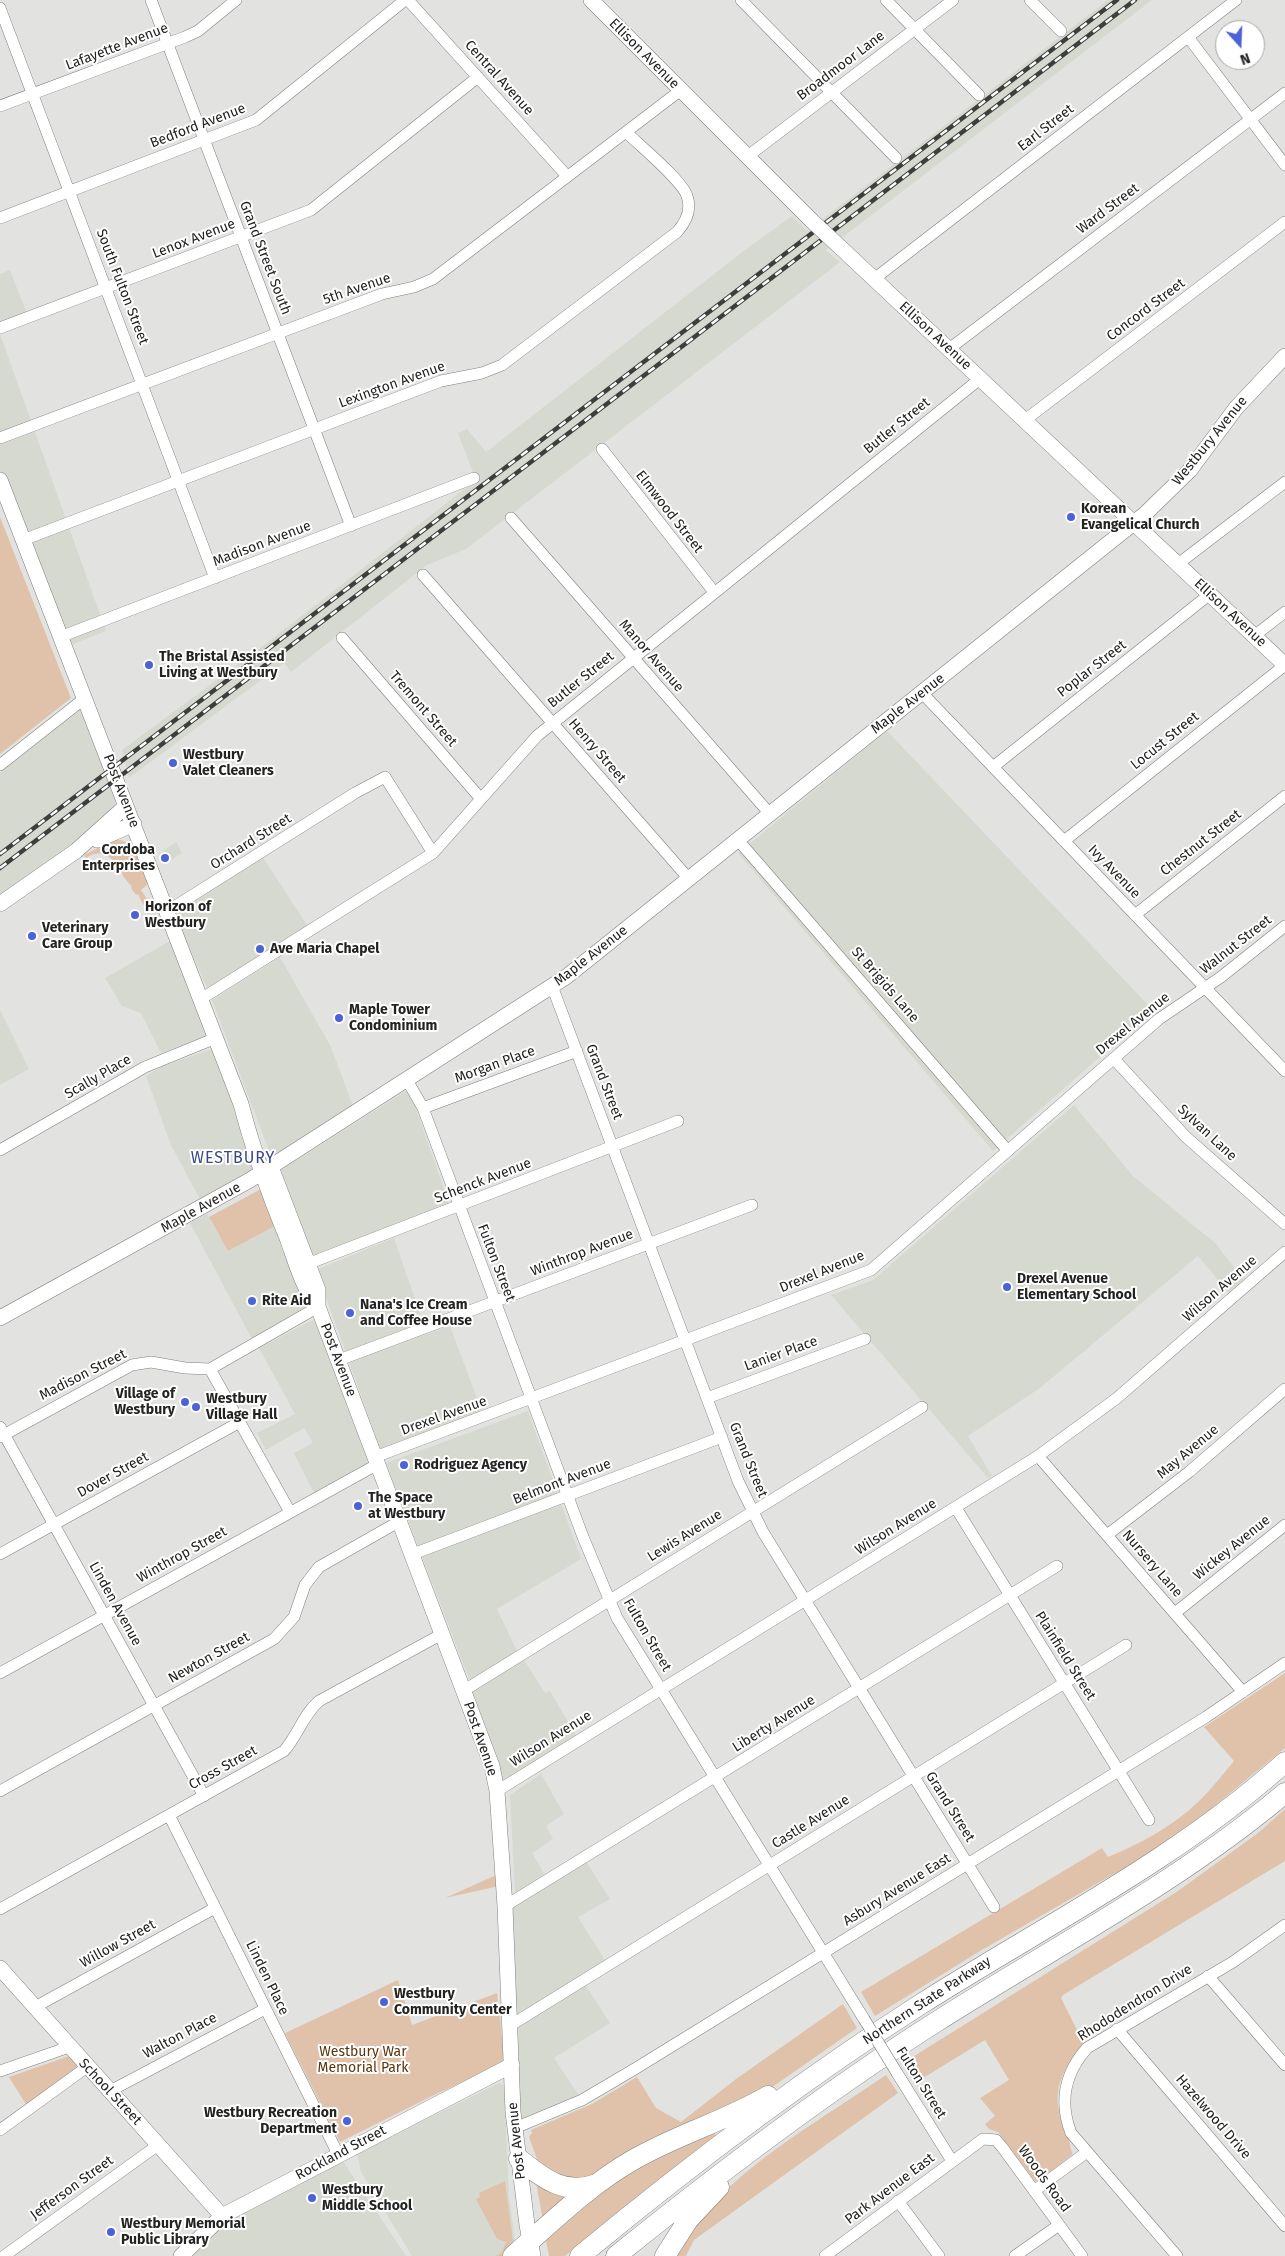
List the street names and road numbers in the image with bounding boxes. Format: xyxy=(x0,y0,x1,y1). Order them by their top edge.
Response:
street label: Ellison Avenue xyxy=(605,15,683,93)
street label: Lafayette Avenue xyxy=(63,20,171,74)
street label: Broadmoor Lane xyxy=(794,28,888,104)
street label: Central Avenue xyxy=(461,37,537,119)
street label: Bedford Avenue xyxy=(148,100,248,152)
street label: Earl Street xyxy=(1015,101,1077,155)
street label: Ward Street xyxy=(1073,180,1143,238)
street label: Grand Street South xyxy=(236,199,294,317)
street label: Lenox Avenue xyxy=(150,215,238,263)
street label: South Fulton Street xyxy=(92,227,152,347)
street label: 5th Avenue xyxy=(321,270,393,308)
street label: Concord Street xyxy=(1104,275,1188,345)
street label: Ellison Avenue xyxy=(895,298,975,374)
street label: Lexington Avenue xyxy=(337,358,447,412)
street label: Westbury Avenue xyxy=(1169,393,1251,489)
street label: Butler Street xyxy=(860,394,934,458)
street label: Elmwood Street xyxy=(632,467,706,557)
street label: Madison Avenue xyxy=(210,518,314,570)
street label: Ellison Avenue xyxy=(1190,575,1270,651)
street label: Manor Avenue xyxy=(615,616,687,696)
street label: Poplar Street xyxy=(1054,637,1130,701)
street label: Butler Street xyxy=(544,648,618,712)
street label: Tremont Street xyxy=(386,668,460,750)
street label: Maple Avenue xyxy=(868,670,948,738)
street label: Locust Street xyxy=(1128,708,1202,774)
street label: Henry Street xyxy=(565,716,629,786)
street label: Post Avenue xyxy=(99,752,143,830)
street label: Chestnut Street xyxy=(1157,806,1245,880)
street label: Orchard Street xyxy=(207,810,295,874)
street label: Ivy Avenue xyxy=(1084,842,1144,902)
street label: Walnut Street xyxy=(1197,912,1275,978)
street label: Maple Avenue xyxy=(551,922,631,990)
street label: St Brigids Lane xyxy=(848,944,922,1026)
street label: Drexel Avenue xyxy=(1093,989,1173,1059)
street label: Grand Street xyxy=(582,1042,626,1122)
street label: Morgan Place xyxy=(452,1043,538,1087)
street label: Scally Place xyxy=(62,1051,134,1103)
street label: Sylvan Lane xyxy=(1174,1101,1240,1165)
street label: Schenck Avenue xyxy=(432,1155,534,1207)
street label: Maple Avenue xyxy=(158,1179,244,1237)
street label: Fulton Street xyxy=(474,1222,518,1304)
street label: Winthrop Avenue xyxy=(528,1226,636,1280)
street label: Drexel Avenue xyxy=(777,1247,867,1297)
street label: Wilson Avenue xyxy=(1180,1252,1260,1326)
street label: Post Avenue xyxy=(316,1321,360,1399)
street label: Lanier Place xyxy=(742,1333,820,1375)
street label: Madison Street xyxy=(37,1346,129,1404)
street label: Drexel Avenue xyxy=(399,1393,489,1439)
street label: Grand Street xyxy=(725,1420,771,1500)
street label: May Avenue xyxy=(1154,1421,1222,1483)
street label: Dover Street xyxy=(75,1449,151,1501)
street label: Belmont Avenue xyxy=(511,1456,613,1508)
street label: Wilson Avenue xyxy=(852,1495,940,1559)
street label: Lewis Avenue xyxy=(645,1506,725,1566)
street label: Wickey Avenue xyxy=(1190,1512,1274,1584)
street label: Winthrop Street xyxy=(134,1523,230,1587)
street label: Nursery Lane xyxy=(1118,1527,1186,1601)
street label: Linden Avenue xyxy=(85,1559,145,1649)
street label: Fulton Street xyxy=(619,1595,675,1675)
street label: Plainfield Street xyxy=(1031,1608,1099,1704)
street label: Newton Street xyxy=(166,1629,252,1687)
street label: Liberty Avenue xyxy=(730,1692,818,1756)
street label: Post Avenue xyxy=(459,1700,501,1778)
street label: Wilson Avenue xyxy=(507,1707,595,1771)
street label: Cross Street xyxy=(186,1742,260,1794)
street label: Grand Street xyxy=(922,1769,978,1845)
street label: Castle Avenue xyxy=(769,1791,853,1853)
street label: Asbury Avenue East xyxy=(840,1850,954,1930)
street label: Willow Street xyxy=(77,1916,159,1972)
street label: Linden Place xyxy=(242,1938,292,2018)
street label: Northern State Parkway xyxy=(860,1953,994,2049)
street label: Rhododendron Drive xyxy=(1075,1961,1195,2045)
street label: Walton Place xyxy=(140,2009,220,2063)
street label: Fulton Street xyxy=(892,2044,950,2122)
street label: School Street xyxy=(75,2055,145,2129)
street label: Hazelwood Drive xyxy=(1172,2071,1254,2163)
street label: Post Avenue xyxy=(505,2102,529,2180)
street label: Rockland Street xyxy=(293,2122,389,2184)
street label: Woods Road xyxy=(1014,2142,1074,2216)
street label: Park Avenue East xyxy=(842,2150,938,2228)
street label: Jefferson Street xyxy=(27,2152,117,2224)

